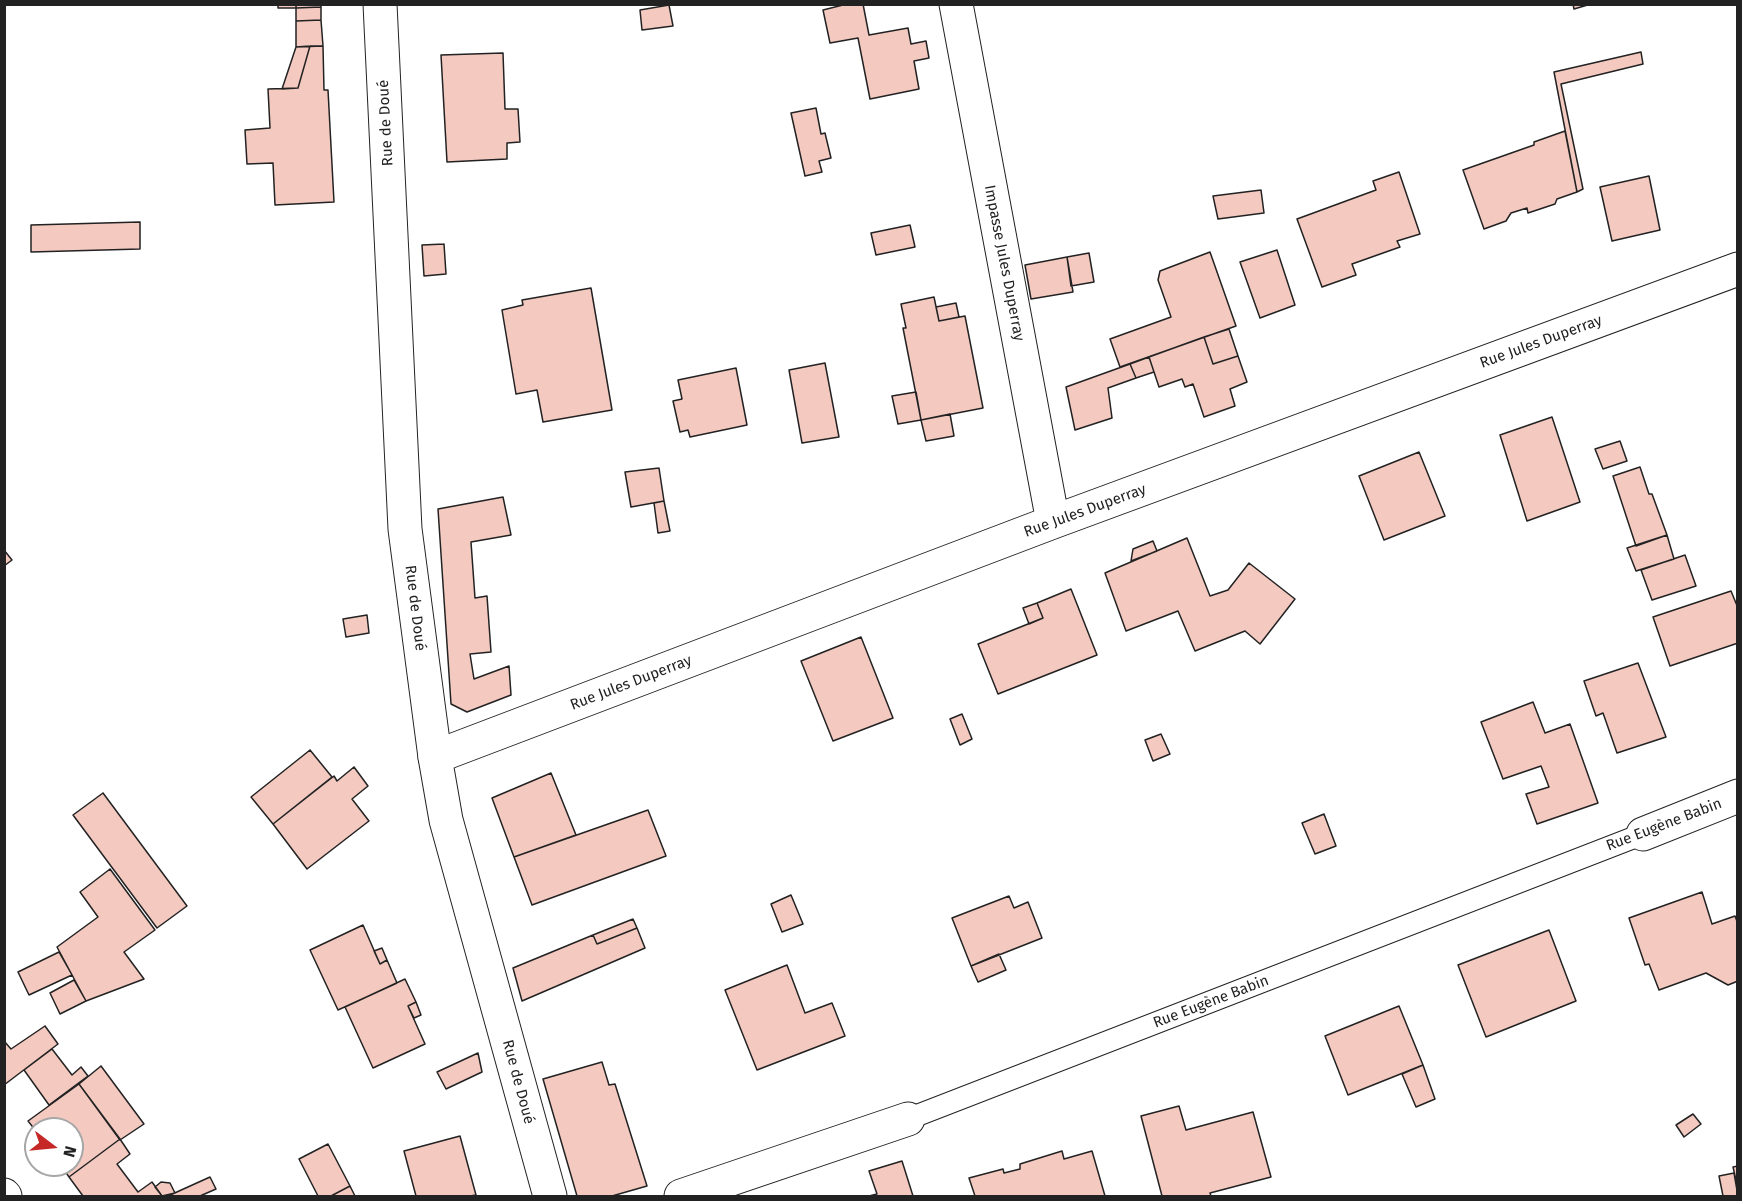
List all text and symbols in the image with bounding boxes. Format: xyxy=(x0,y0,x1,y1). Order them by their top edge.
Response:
street label: Rue de Doué xyxy=(375,79,397,167)
street label: Impasse Jules Duperray xyxy=(980,183,1028,343)
street label: Rue Jules Duperray xyxy=(1478,312,1604,372)
street label: Rue Jules Duperray xyxy=(1022,481,1148,541)
street label: Rue de Doué xyxy=(401,564,429,652)
street label: Rue Jules Duperray xyxy=(568,652,694,714)
street label: Rue Eugène Babin xyxy=(1604,795,1724,855)
street label: Rue Eugène Babin xyxy=(1151,972,1271,1032)
street label: Rue de Doué xyxy=(498,1038,538,1126)
north arrow xyxy=(24,1117,84,1177)
text: N xyxy=(59,1144,80,1159)

